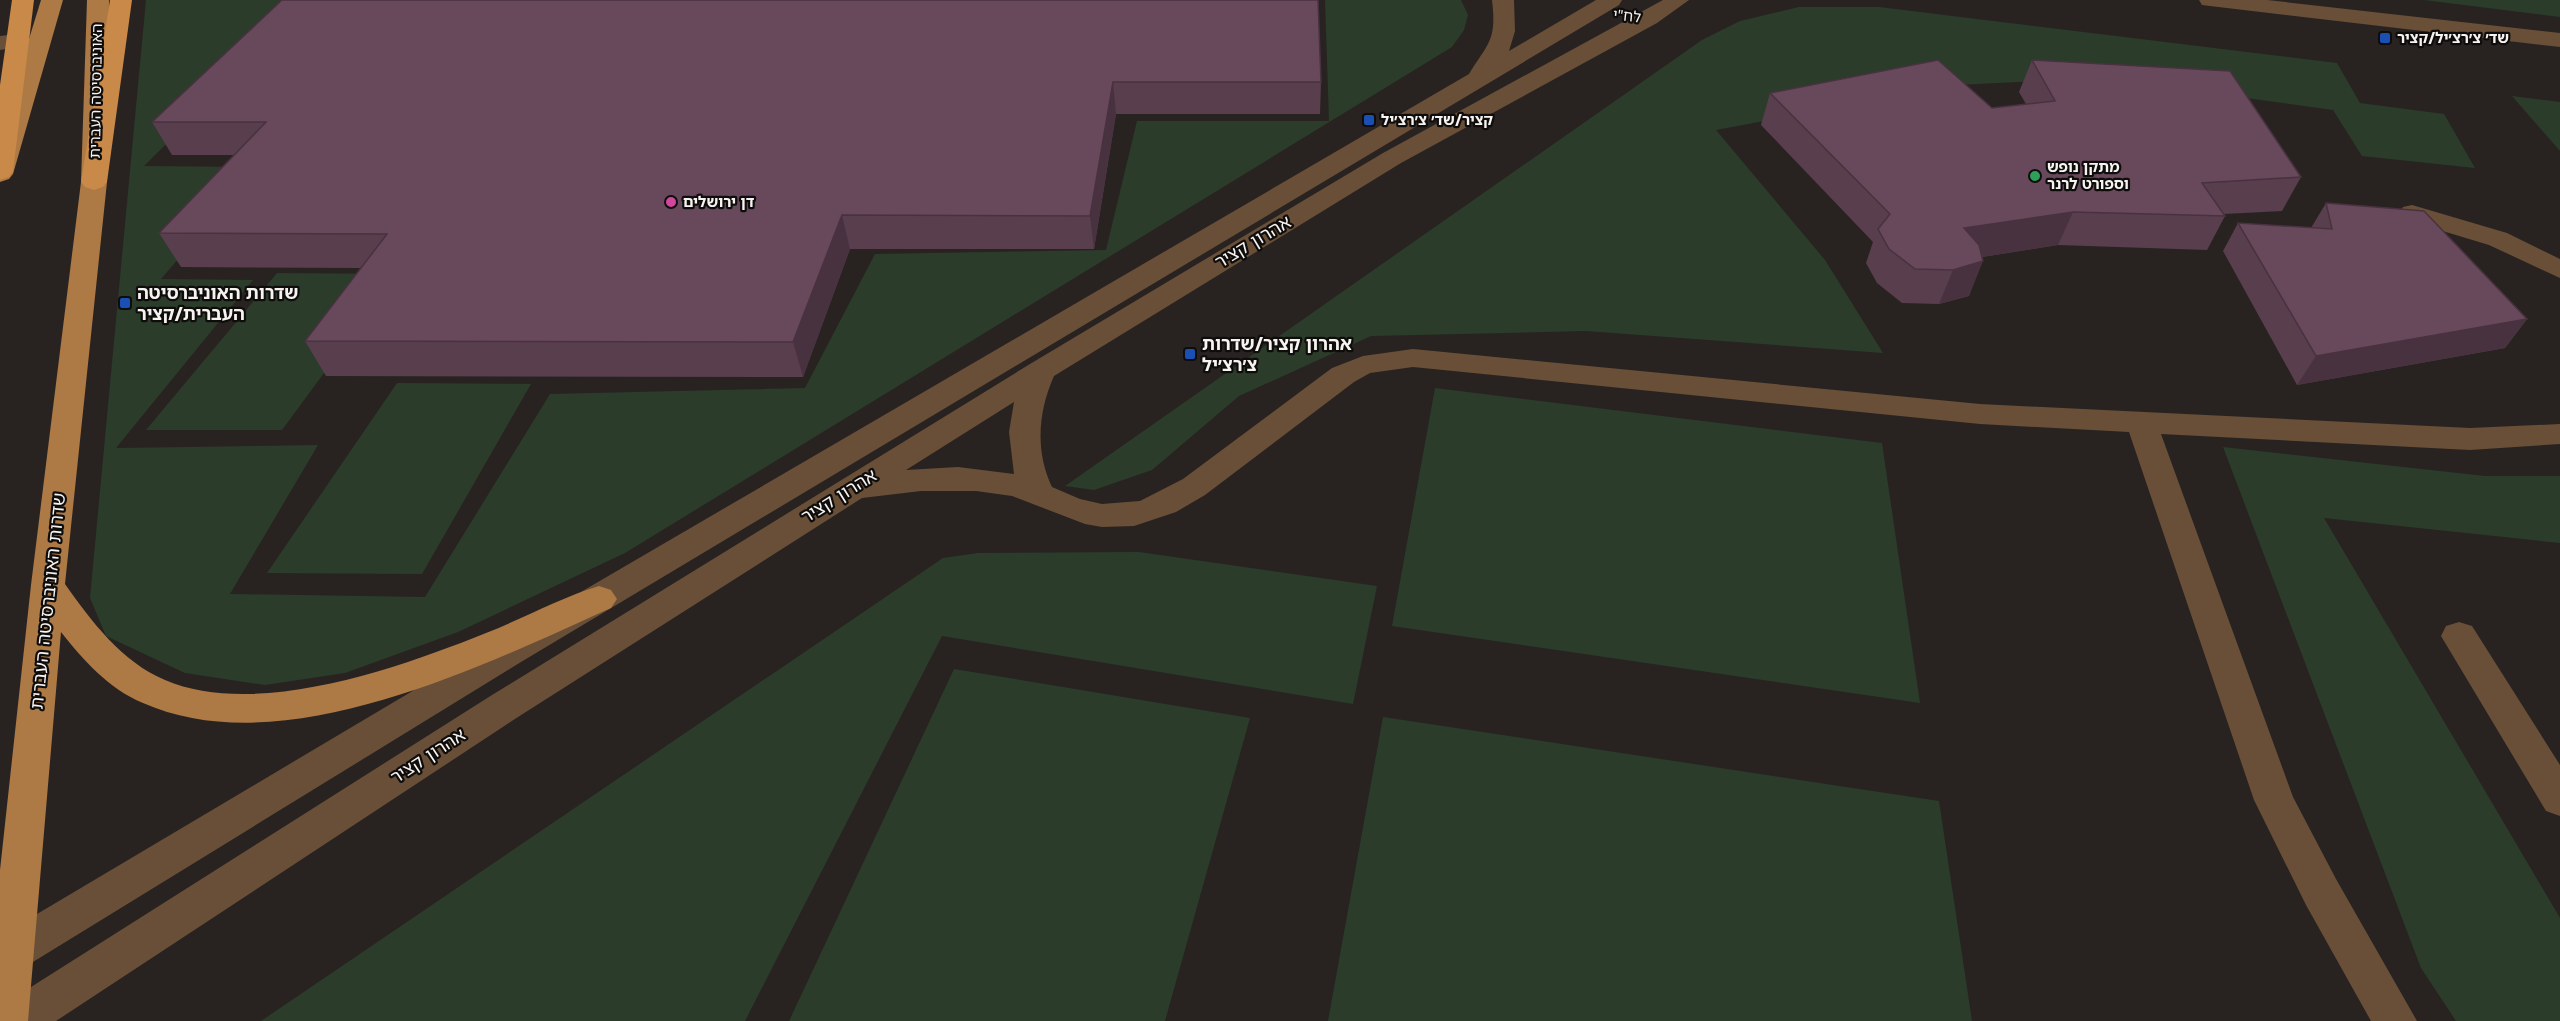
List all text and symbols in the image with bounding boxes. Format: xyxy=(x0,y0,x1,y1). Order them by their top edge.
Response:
street label: לח"י xyxy=(1612,6,1642,26)
street label: האוניברסיטה העברית xyxy=(86,23,106,159)
place label: שד׳ צ׳רצ׳יל/קציר xyxy=(2397,29,2509,47)
marker: שד׳ צ׳רצ׳יל/קציר xyxy=(2378,31,2392,45)
place label: קציר/שד׳ צ׳רצ׳יל xyxy=(1381,111,1493,129)
marker: קציר/שד׳ צ׳רצ׳יל xyxy=(1362,113,1376,127)
place label: מתקן נופש וספורט לרנר xyxy=(2047,158,2129,193)
marker: מתקן נופש וספורט לרנר xyxy=(2028,169,2042,183)
place label: דן ירושלים xyxy=(683,193,755,211)
marker: דן ירושלים xyxy=(664,195,678,209)
street label: אהרון קציר xyxy=(1211,211,1295,272)
place label: שדרות האוניברסיטה העברית/קציר xyxy=(137,282,298,324)
marker: שדרות האוניברסיטה העברית/קציר xyxy=(118,296,132,310)
place label: אהרון קציר/שדרות צ׳רצ׳יל xyxy=(1202,333,1352,375)
marker: אהרון קציר/שדרות צ׳רצ׳יל xyxy=(1183,347,1197,361)
street label: אהרון קציר xyxy=(797,464,880,527)
street label: שדרות האוניברסיטה העברית xyxy=(26,492,69,710)
street label: אהרון קציר xyxy=(386,724,469,787)

